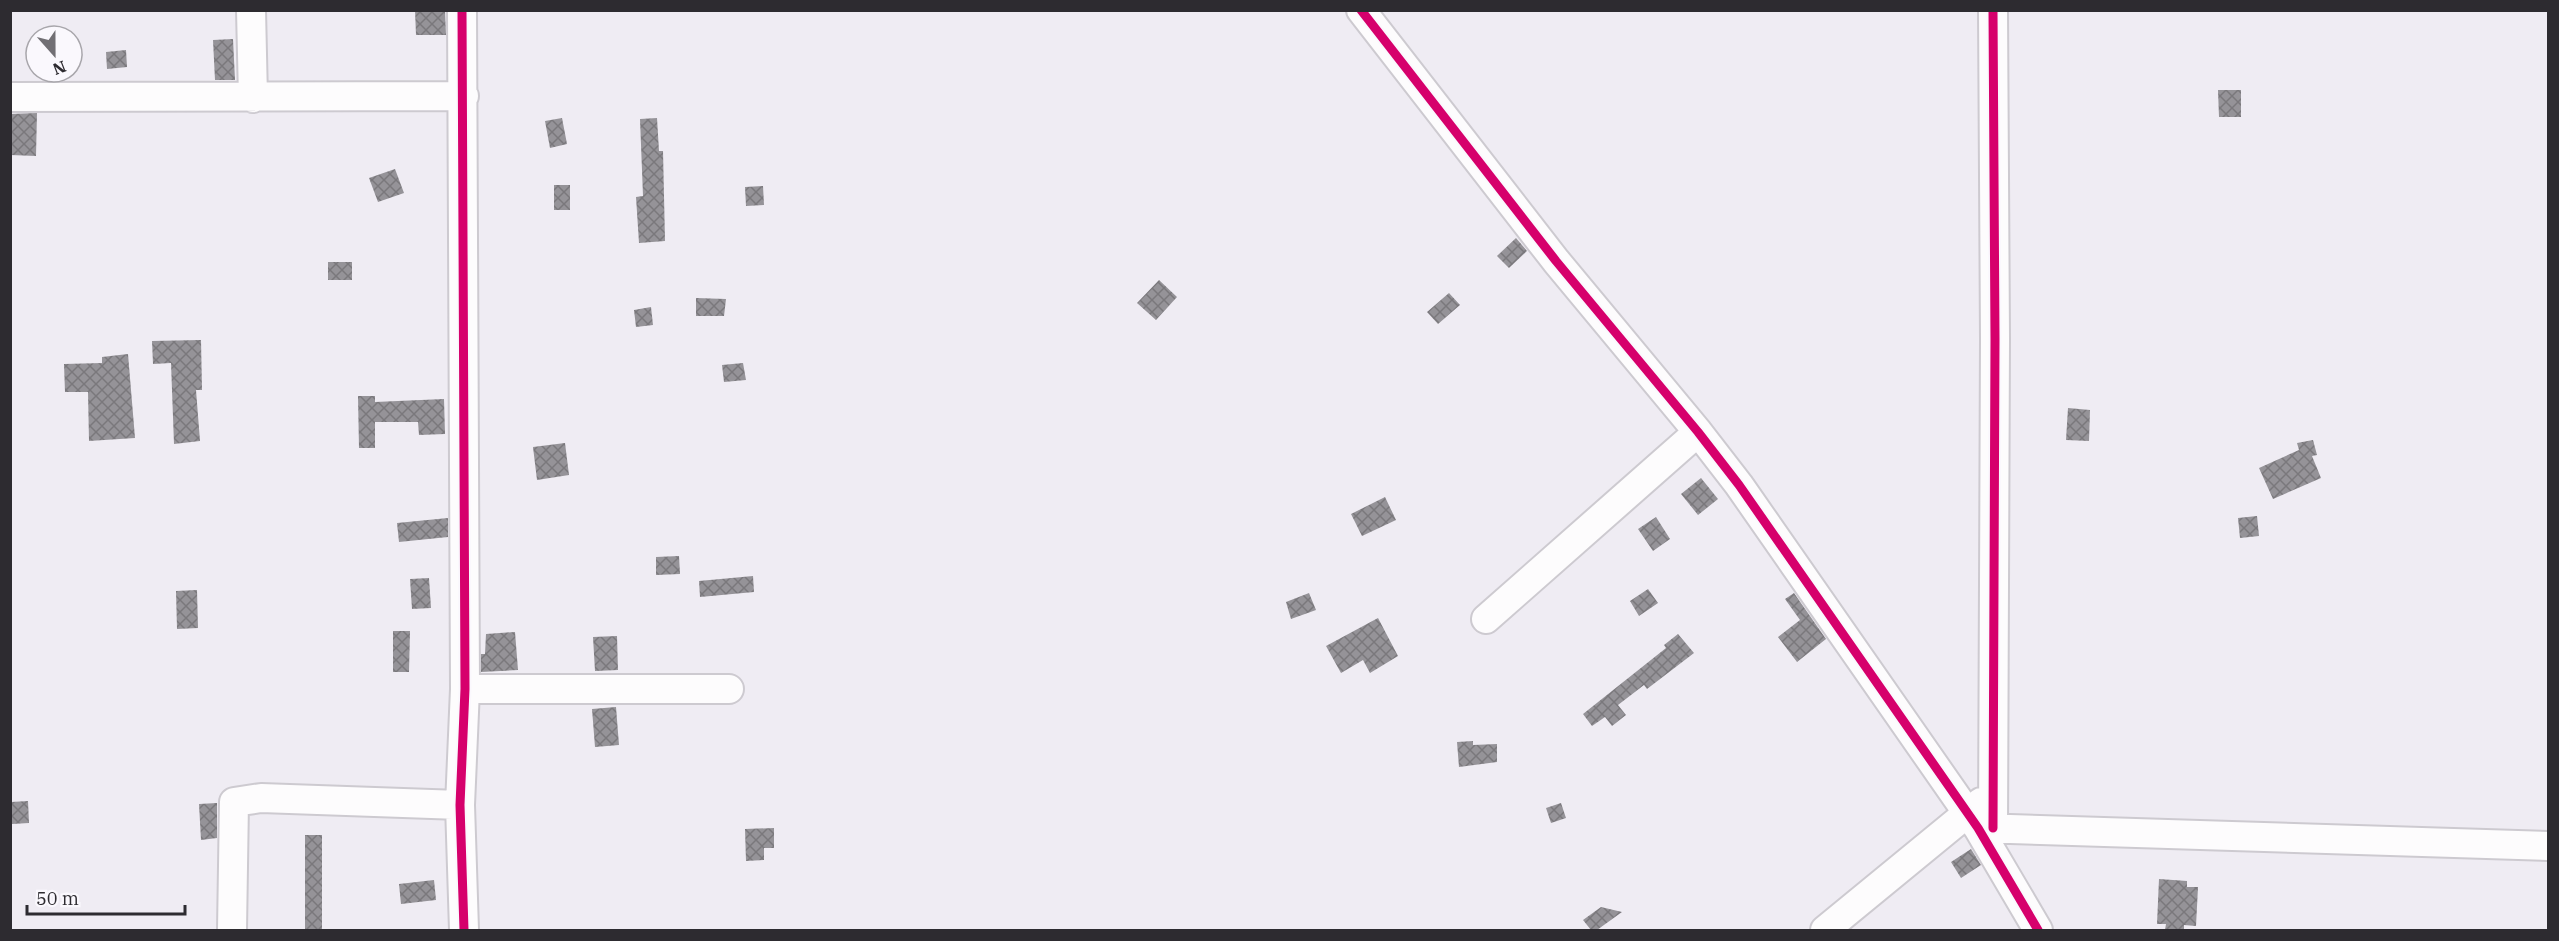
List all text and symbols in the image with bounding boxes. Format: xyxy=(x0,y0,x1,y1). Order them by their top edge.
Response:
north arrow xyxy=(24,24,84,84)
text: N xyxy=(50,56,69,80)
scale bar xyxy=(27,878,184,916)
text: 50 m xyxy=(36,887,79,910)

